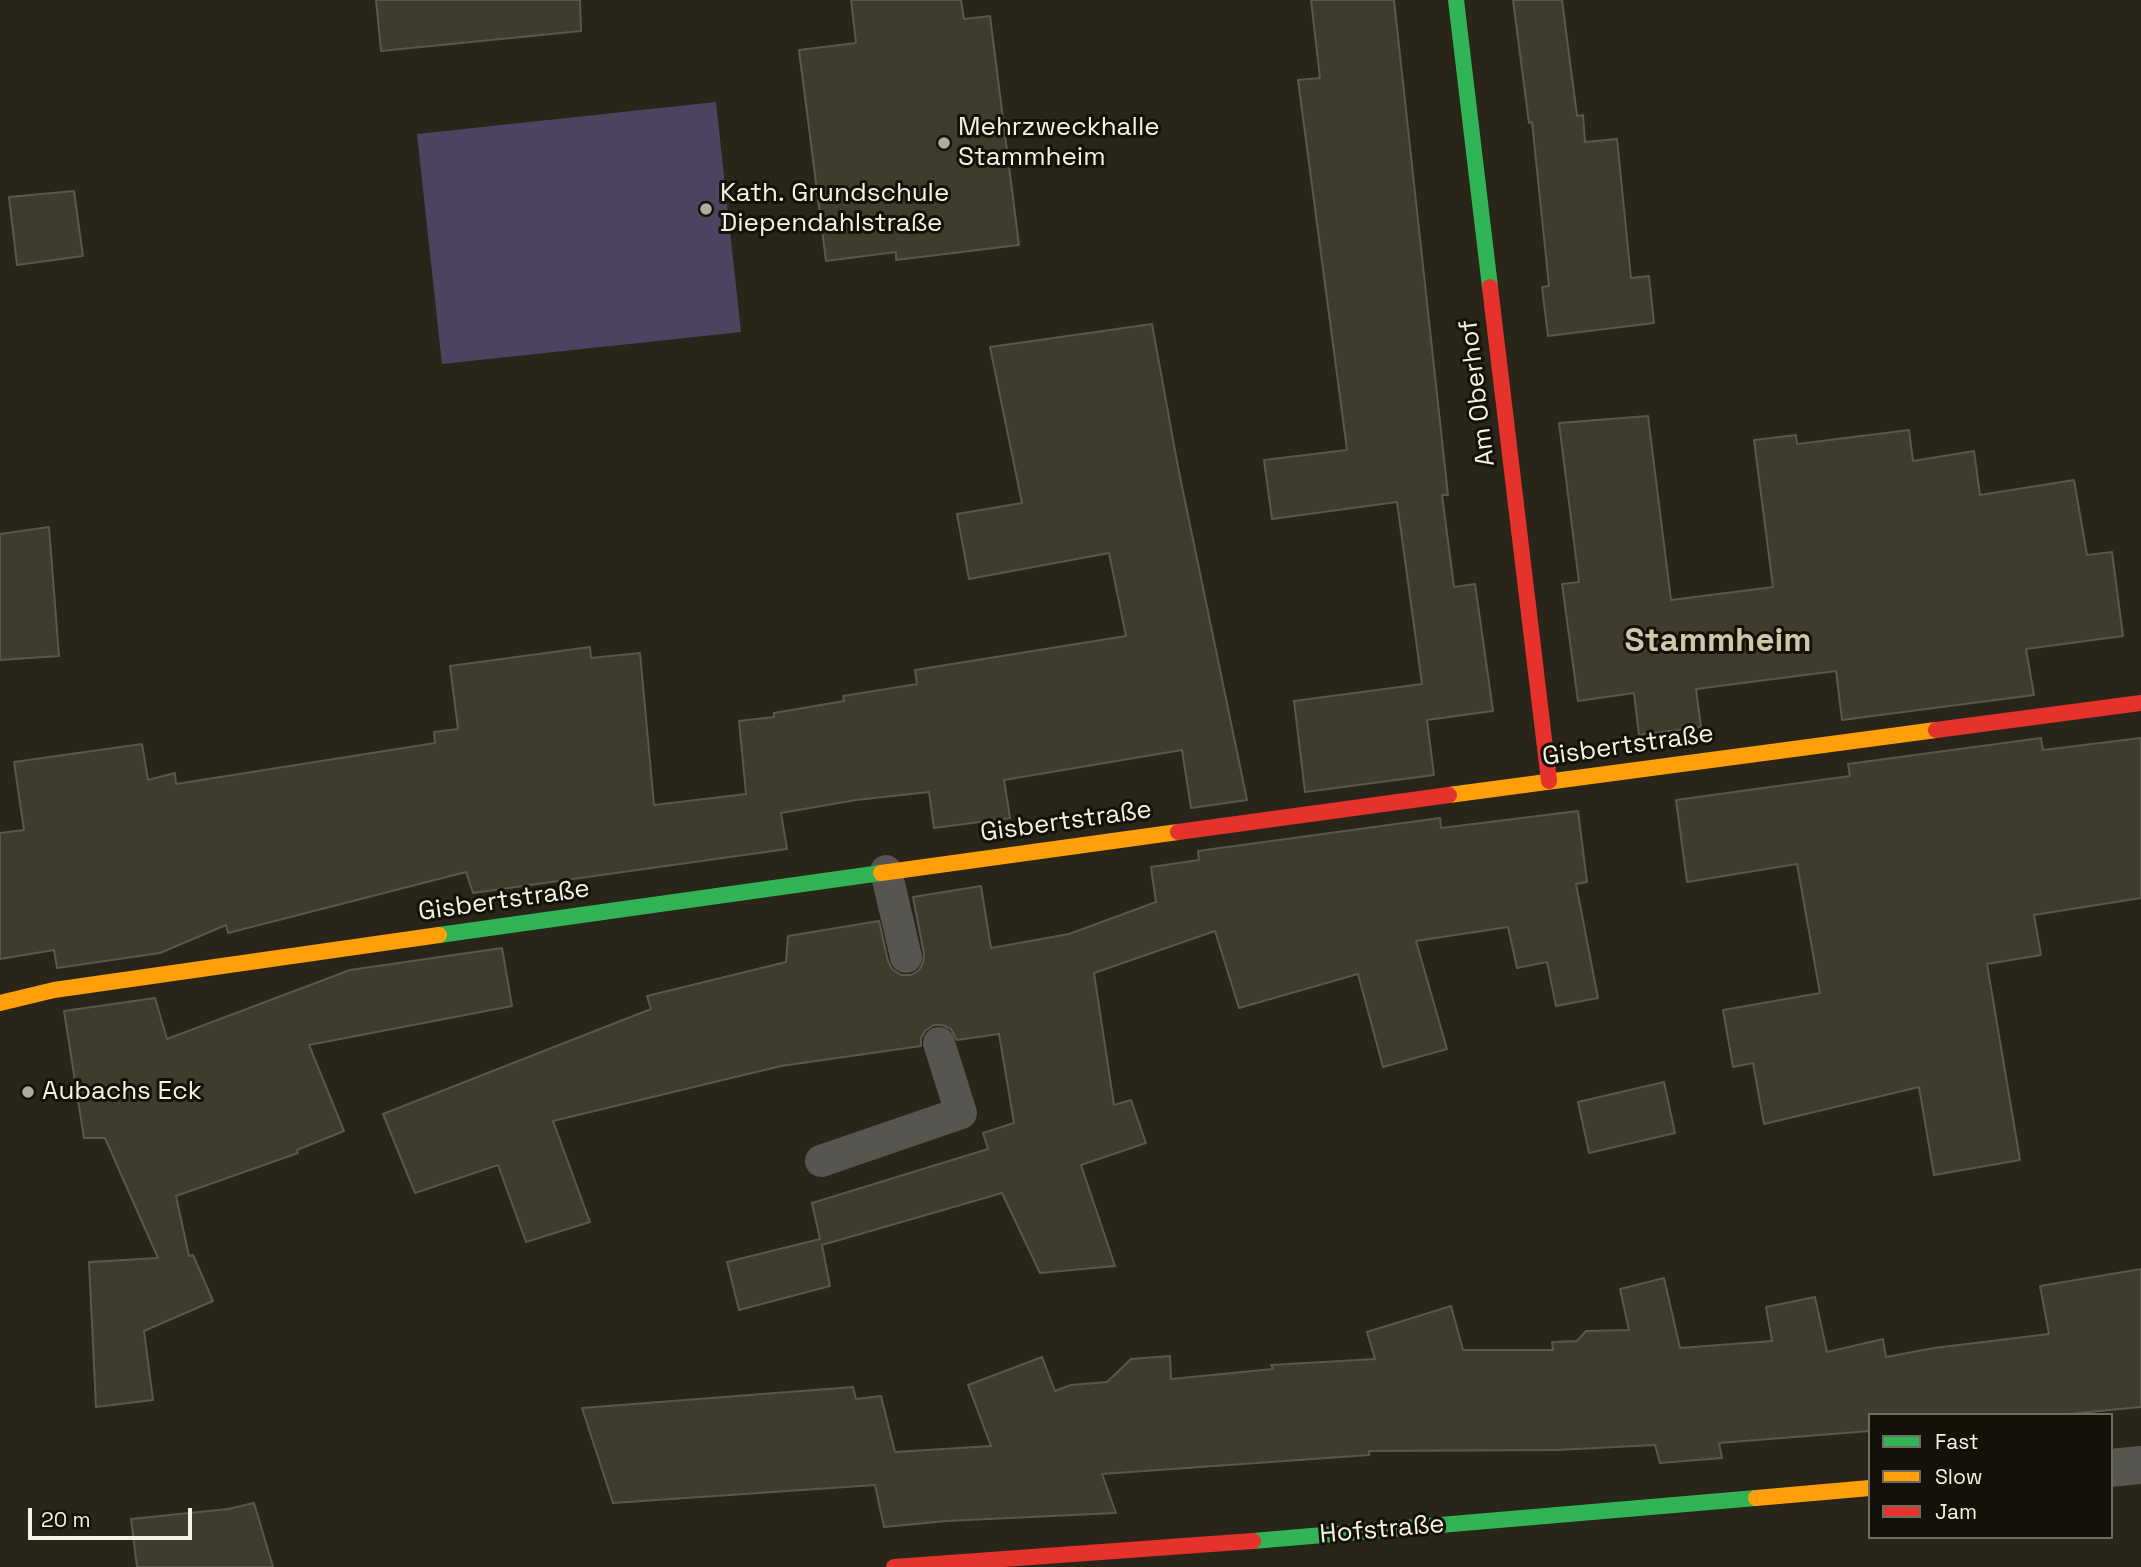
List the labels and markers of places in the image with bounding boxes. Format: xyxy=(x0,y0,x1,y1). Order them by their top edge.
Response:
place label: Mehrzweckhalle Stammheim xyxy=(958,112,1160,174)
marker: Mehrzweckhalle Stammheim xyxy=(936,135,952,151)
place label: Kath. Grundschule Diependahlstraße xyxy=(720,178,949,240)
marker: Kath. Grundschule Diependahlstraße xyxy=(698,201,714,217)
place label: Aubachs Eck xyxy=(42,1076,202,1108)
marker: Aubachs Eck xyxy=(20,1084,36,1100)

